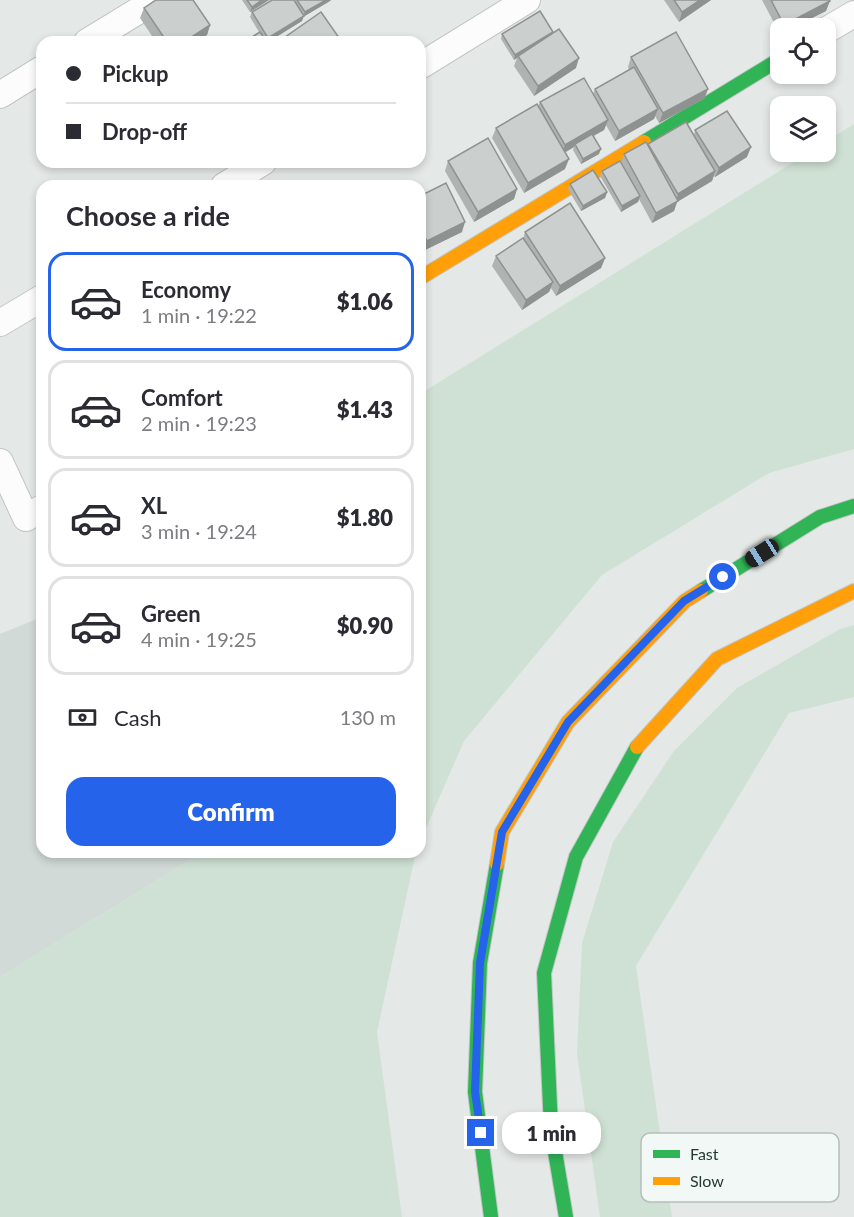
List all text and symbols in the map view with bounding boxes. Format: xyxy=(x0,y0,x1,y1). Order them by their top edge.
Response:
map controls xyxy=(770,18,836,162)
button: locate xyxy=(770,18,836,84)
text: Pickup xyxy=(102,60,168,87)
button: layers xyxy=(770,96,836,162)
text: Drop-off xyxy=(102,118,187,145)
text: Choose a ride xyxy=(66,199,230,232)
icon: car xyxy=(69,275,123,329)
text: Economy xyxy=(141,276,231,303)
text: $1.06 xyxy=(337,288,393,315)
text: 1 min · 19:22 xyxy=(141,303,257,327)
icon: car xyxy=(69,383,123,437)
text: Comfort xyxy=(141,384,223,411)
text: $1.43 xyxy=(337,396,393,423)
text: 2 min · 19:23 xyxy=(141,411,257,435)
icon: car xyxy=(69,491,123,545)
text: XL xyxy=(141,492,167,519)
text: $1.80 xyxy=(337,504,393,531)
text: 3 min · 19:24 xyxy=(141,519,257,543)
car xyxy=(742,536,782,570)
route start xyxy=(709,563,736,590)
icon: car xyxy=(69,599,123,653)
text: Green xyxy=(141,600,201,627)
text: $0.90 xyxy=(337,612,393,639)
text: 4 min · 19:25 xyxy=(141,627,257,651)
icon: cash xyxy=(66,701,99,734)
text: Cash xyxy=(114,704,161,731)
text: 130 m xyxy=(340,705,396,729)
button: Confirm xyxy=(66,777,396,846)
callout: 1 min xyxy=(502,1112,601,1154)
route end xyxy=(467,1119,494,1146)
text: 1 min xyxy=(527,1121,576,1145)
legend xyxy=(641,1133,839,1202)
text: Fast xyxy=(690,1144,719,1163)
text: Slow xyxy=(690,1171,724,1190)

